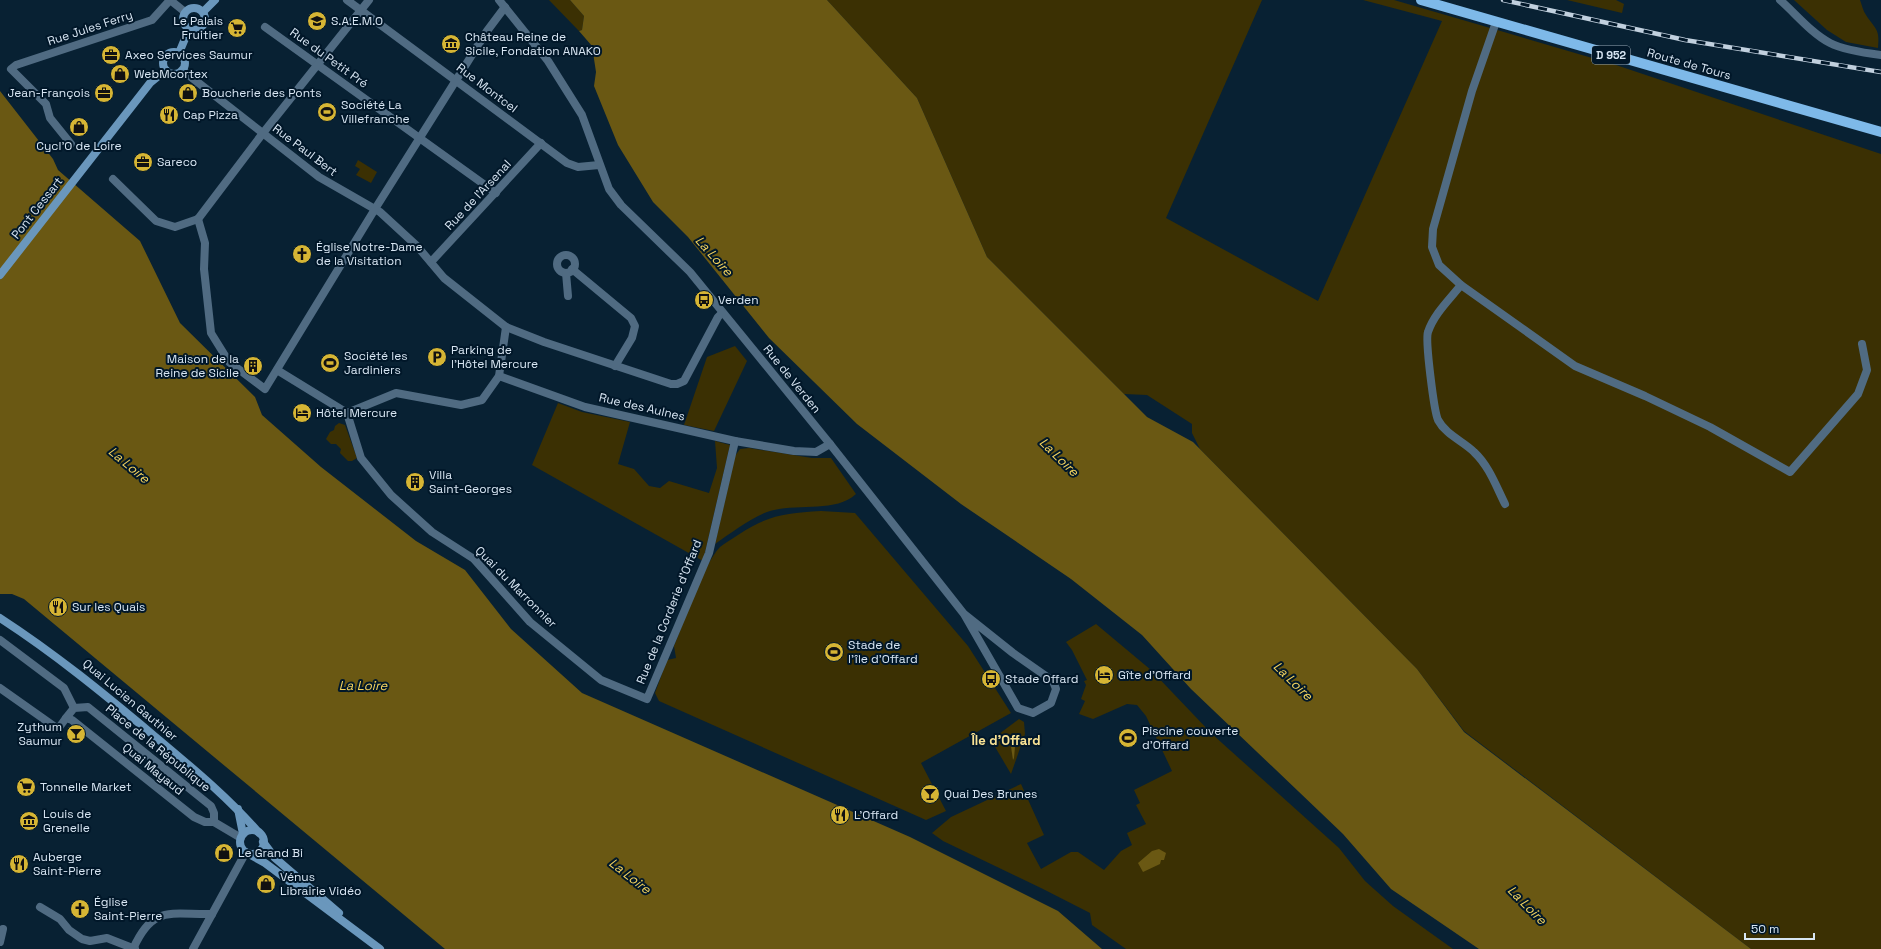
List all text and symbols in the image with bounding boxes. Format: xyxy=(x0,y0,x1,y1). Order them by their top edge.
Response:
street label: Rue Jules Ferry xyxy=(45,7,135,49)
school or university icon: S.A.E.M.O xyxy=(306,10,328,32)
place label: Le Palais Fruitier xyxy=(173,13,223,43)
place label: S.A.E.M.O xyxy=(331,13,383,29)
supermarket icon: Le Palais Fruitier xyxy=(226,17,248,39)
street label: Rue du Petit Pré xyxy=(287,24,371,92)
place label: Château Reine de Sicile, Fondation ANAKO xyxy=(465,29,601,59)
museum icon: Château Reine de Sicile, Fondation ANAKO xyxy=(440,33,462,55)
office icon: Axeo Services Saumur xyxy=(100,44,122,66)
street label: Route de Tours xyxy=(1645,44,1733,84)
road number: D 952 xyxy=(1592,46,1630,64)
place label: Axeo Services Saumur xyxy=(125,47,253,63)
street label: Rue Montcel xyxy=(453,60,521,116)
shop icon: WebMcortex xyxy=(109,63,131,85)
place label: WebMcortex xyxy=(134,66,208,82)
office icon: Jean-François xyxy=(93,82,115,104)
shop icon: Boucherie des Ponts xyxy=(177,82,199,104)
place label: Jean-François xyxy=(7,85,90,101)
place label: Boucherie des Ponts xyxy=(202,85,322,101)
place label: Société La Villefranche xyxy=(341,97,410,127)
sports icon: Société La Villefranche xyxy=(316,101,338,123)
restaurant icon: Cap Pizza xyxy=(158,104,180,126)
place label: Cap Pizza xyxy=(183,107,238,123)
shop icon: Cycl'O de Loire xyxy=(68,116,90,138)
street label: Rue Paul Bert xyxy=(269,120,341,180)
place label: Cycl'O de Loire xyxy=(36,138,122,154)
office icon: Sareco xyxy=(132,151,154,173)
place label: Sareco xyxy=(157,154,197,170)
street label: Rue de l'Arsenal xyxy=(441,156,515,234)
street label: Pont Cessart xyxy=(8,174,66,242)
water label: La Loire xyxy=(691,232,737,281)
place label: Église Notre-Dame de la Visitation xyxy=(316,239,423,269)
church icon: Église Notre-Dame de la Visitation xyxy=(291,243,313,265)
bus stop icon: Verden xyxy=(693,289,715,311)
place label: Verden xyxy=(718,292,759,308)
place label: Parking de l'Hôtel Mercure xyxy=(451,342,538,372)
street label: Rue de Verden xyxy=(760,342,824,416)
parking icon: Parking de l'Hôtel Mercure xyxy=(426,346,448,368)
place label: Société les Jardiniers xyxy=(344,348,408,378)
place label: Maison de la Reine de Sicile xyxy=(155,351,239,381)
sports icon: Société les Jardiniers xyxy=(319,352,341,374)
building icon: Maison de la Reine de Sicile xyxy=(242,355,264,377)
street label: Rue des Aulnes xyxy=(597,389,687,425)
hotel icon: Hôtel Mercure xyxy=(291,402,313,424)
place label: Hôtel Mercure xyxy=(316,405,397,421)
water label: La Loire xyxy=(1036,434,1083,481)
water label: La Loire xyxy=(105,443,154,488)
place label: Villa Saint-Georges xyxy=(429,467,512,497)
building icon: Villa Saint-Georges xyxy=(404,471,426,493)
street label: Rue de la Corderie d'Offard xyxy=(633,537,705,687)
street label: Quai du Marronnier xyxy=(472,543,561,632)
restaurant icon: Sur les Quais xyxy=(47,596,69,618)
place label: Sur les Quais xyxy=(72,599,145,615)
place label: Stade de l'île d'Offard xyxy=(848,637,918,667)
sports icon: Stade de l'île d'Offard xyxy=(823,641,845,663)
street label: Quai Lucien Gauthier xyxy=(79,656,181,745)
water label: La Loire xyxy=(1270,658,1317,705)
hotel icon: Gîte d'Offard xyxy=(1093,664,1115,686)
place label: Gîte d'Offard xyxy=(1118,667,1191,683)
bus stop icon: Stade Offard xyxy=(980,668,1002,690)
place label: Stade Offard xyxy=(1005,671,1079,687)
water label: La Loire xyxy=(339,677,389,694)
street label: Place de la République xyxy=(102,701,214,795)
place label: Zythum Saumur xyxy=(17,719,62,749)
bar icon: Zythum Saumur xyxy=(65,723,87,745)
place label: Piscine couverte d'Offard xyxy=(1142,723,1238,753)
sports icon: Piscine couverte d'Offard xyxy=(1117,727,1139,749)
district label: Île d'Offard xyxy=(970,732,1041,749)
street label: Quai Mayaud xyxy=(119,739,187,799)
supermarket icon: Tonnelle Market xyxy=(15,776,37,798)
place label: Tonnelle Market xyxy=(40,779,131,795)
bar icon: Quai Des Brunes xyxy=(919,783,941,805)
place label: Quai Des Brunes xyxy=(944,786,1037,802)
restaurant icon: L'Offard xyxy=(829,804,851,826)
place label: Louis de Grenelle xyxy=(43,806,91,836)
place label: L'Offard xyxy=(854,807,898,823)
museum icon: Louis de Grenelle xyxy=(18,810,40,832)
shop icon: Le Grand Bi xyxy=(213,842,235,864)
place label: Le Grand Bi xyxy=(238,845,303,861)
place label: Auberge Saint-Pierre xyxy=(33,849,101,879)
restaurant icon: Auberge Saint-Pierre xyxy=(8,853,30,875)
water label: La Loire xyxy=(606,854,655,898)
place label: Vénus Librairie Vidéo xyxy=(280,869,362,899)
shop icon: Vénus Librairie Vidéo xyxy=(255,873,277,895)
water label: La Loire xyxy=(1504,882,1551,929)
place label: Église Saint-Pierre xyxy=(94,894,162,924)
church icon: Église Saint-Pierre xyxy=(69,898,91,920)
scale bar xyxy=(1745,915,1814,941)
text: 50 m xyxy=(1751,921,1779,937)

